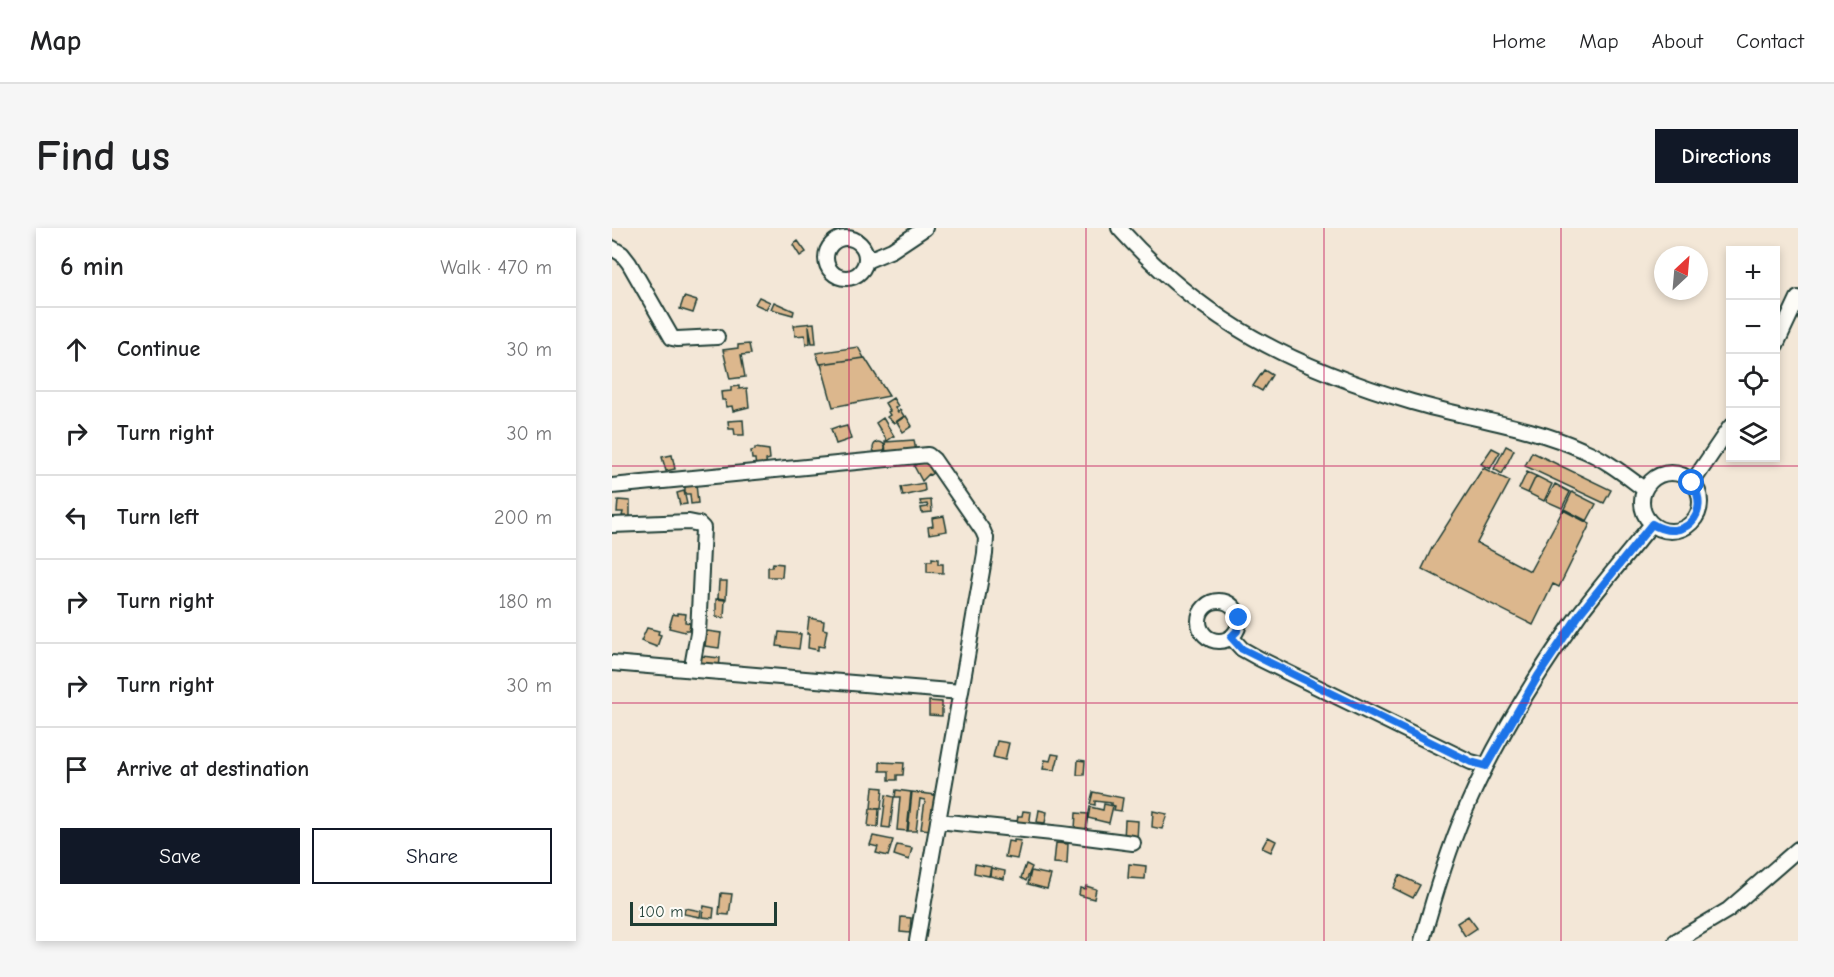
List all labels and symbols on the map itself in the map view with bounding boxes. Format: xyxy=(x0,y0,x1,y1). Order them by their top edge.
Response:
north arrow xyxy=(1654,246,1708,300)
route start xyxy=(1678,469,1704,495)
route end xyxy=(1225,604,1251,630)
scale bar xyxy=(630,899,777,926)

